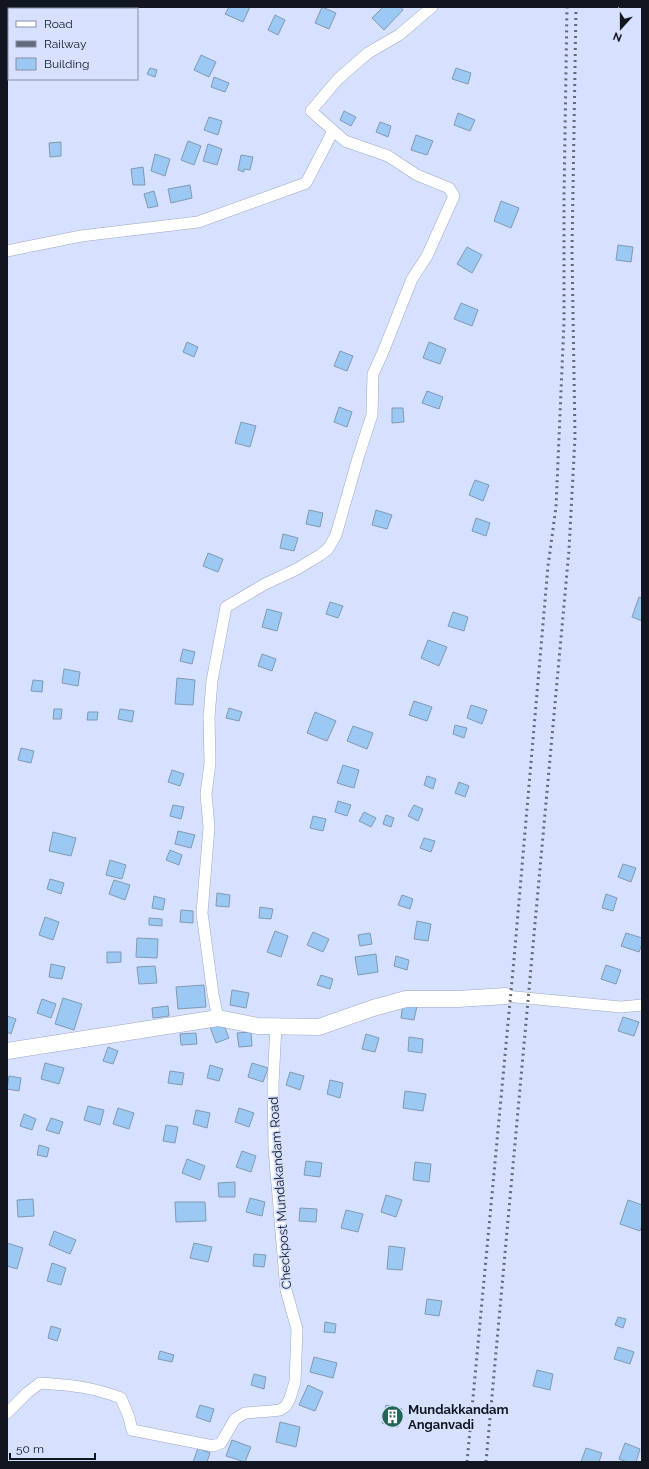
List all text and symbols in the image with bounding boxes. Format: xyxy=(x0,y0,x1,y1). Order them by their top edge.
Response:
legend xyxy=(8,8,138,80)
north arrow xyxy=(601,8,641,48)
text: Road xyxy=(44,17,73,31)
text: N xyxy=(611,29,624,44)
text: Railway xyxy=(44,37,87,51)
text: Building xyxy=(44,57,90,71)
street label: Checkpost Mundakandam Road xyxy=(266,1096,294,1290)
place label: Mundakkandam Anganvadi xyxy=(408,1402,509,1432)
building icon: Mundakkandam Anganvadi xyxy=(379,1403,405,1429)
scale bar xyxy=(10,1435,95,1461)
text: 50 m xyxy=(16,1442,44,1456)

